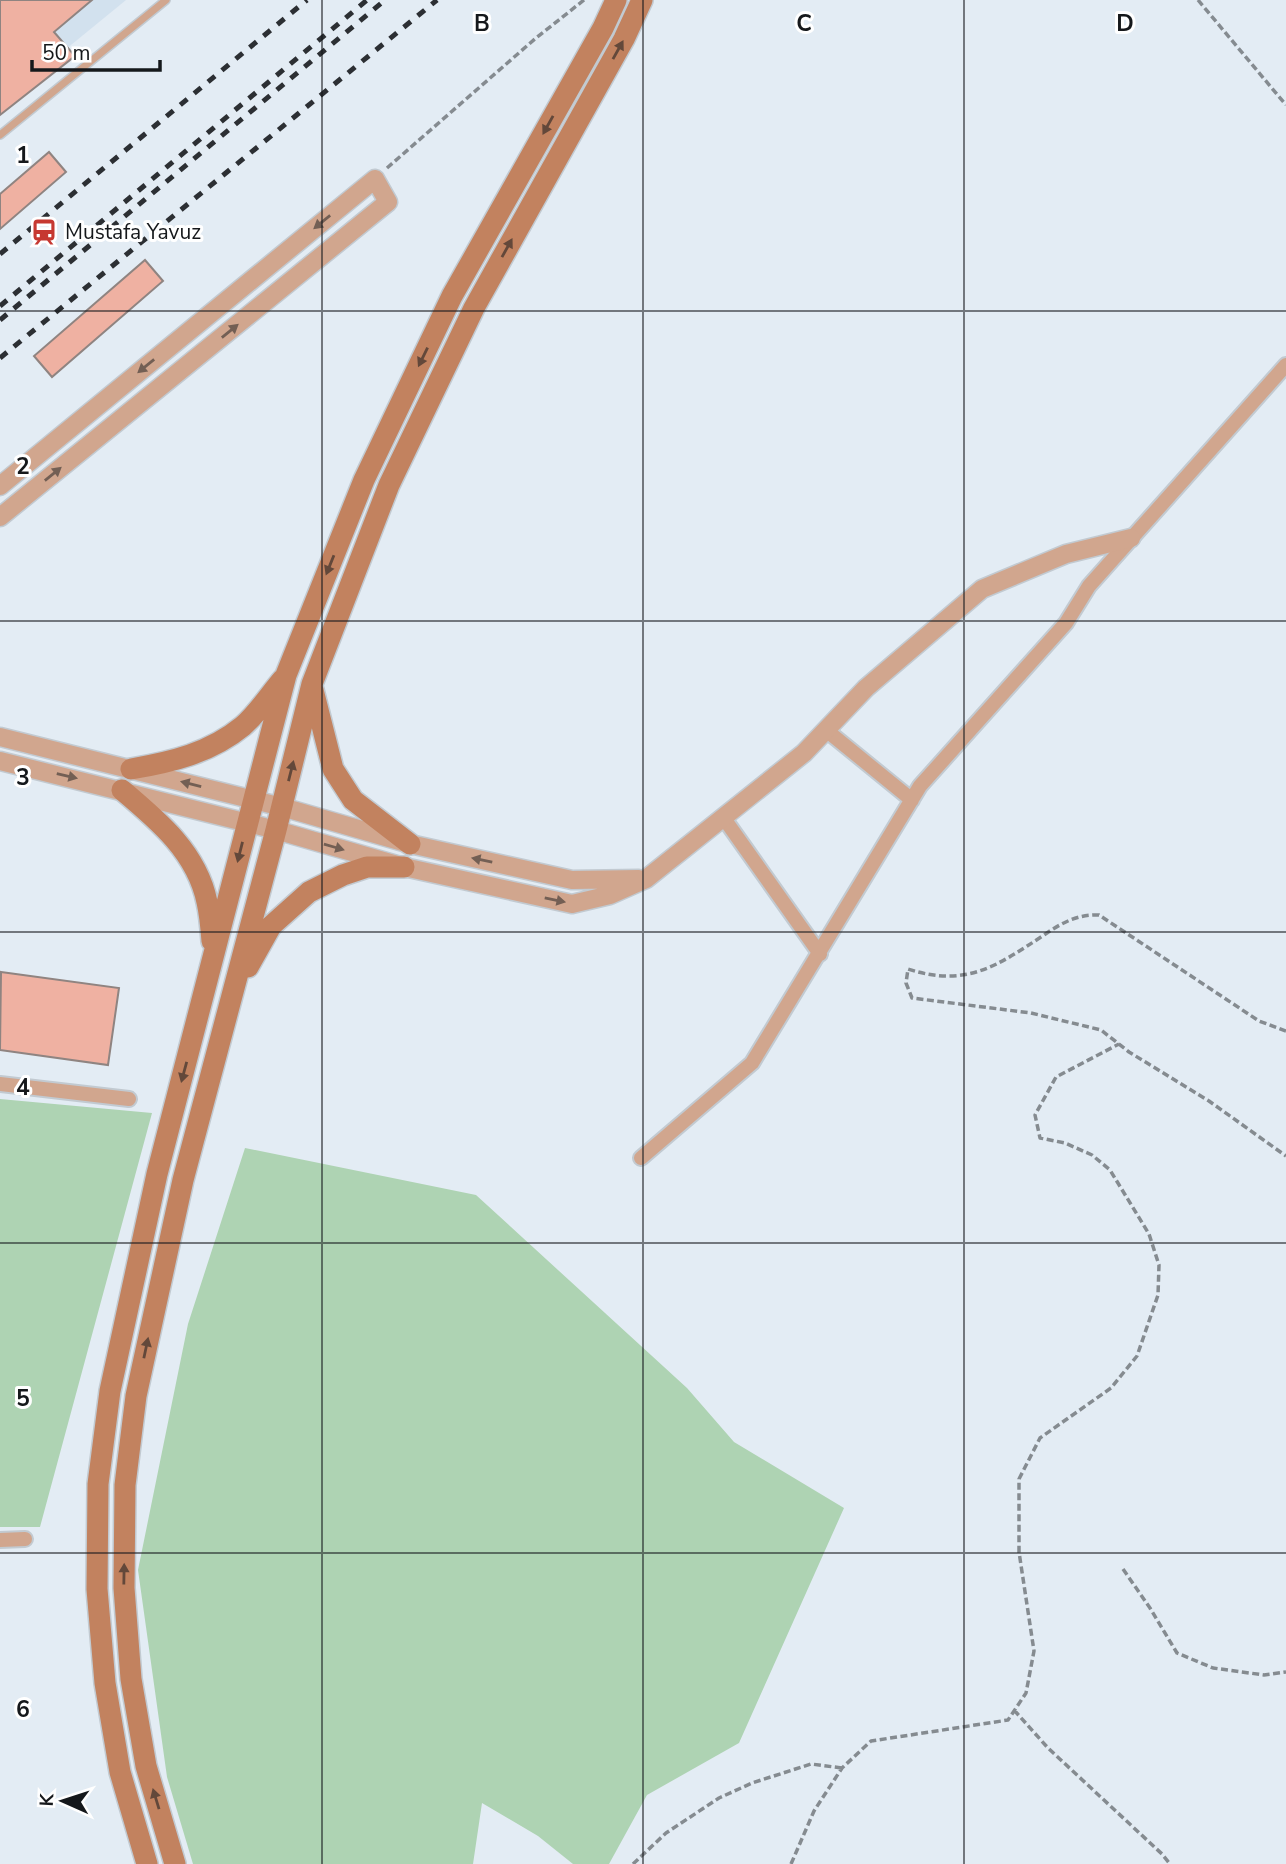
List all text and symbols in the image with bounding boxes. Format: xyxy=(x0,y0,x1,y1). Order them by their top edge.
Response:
text: B xyxy=(474,8,490,39)
text: C xyxy=(796,8,812,39)
text: D xyxy=(1116,8,1134,39)
scale bar xyxy=(32,28,159,72)
text: 50 m xyxy=(42,39,91,67)
one-way arrow xyxy=(612,40,624,59)
one-way arrow xyxy=(542,115,554,134)
text: 1 xyxy=(16,140,30,171)
one-way arrow xyxy=(314,214,331,229)
station icon: Mustafa Yavuz xyxy=(29,217,59,247)
place label: Mustafa Yavuz xyxy=(65,218,201,246)
one-way arrow xyxy=(501,238,513,258)
one-way arrow xyxy=(220,323,238,338)
one-way arrow xyxy=(417,347,428,367)
one-way arrow xyxy=(138,358,155,373)
text: 2 xyxy=(16,451,30,482)
one-way arrow xyxy=(44,467,61,482)
one-way arrow xyxy=(324,554,335,575)
one-way arrow xyxy=(286,760,297,782)
text: 3 xyxy=(16,762,30,793)
one-way arrow xyxy=(56,771,78,782)
one-way arrow xyxy=(180,778,202,789)
one-way arrow xyxy=(235,842,245,863)
one-way arrow xyxy=(324,842,345,852)
one-way arrow xyxy=(471,855,493,866)
one-way arrow xyxy=(544,895,566,906)
one-way arrow xyxy=(178,1061,189,1083)
text: 4 xyxy=(16,1072,30,1103)
one-way arrow xyxy=(141,1337,152,1359)
text: 5 xyxy=(16,1383,30,1414)
one-way arrow xyxy=(118,1563,130,1585)
text: 6 xyxy=(16,1694,30,1725)
north arrow xyxy=(28,1766,98,1836)
one-way arrow xyxy=(150,1788,160,1809)
text: K xyxy=(34,1792,60,1807)

